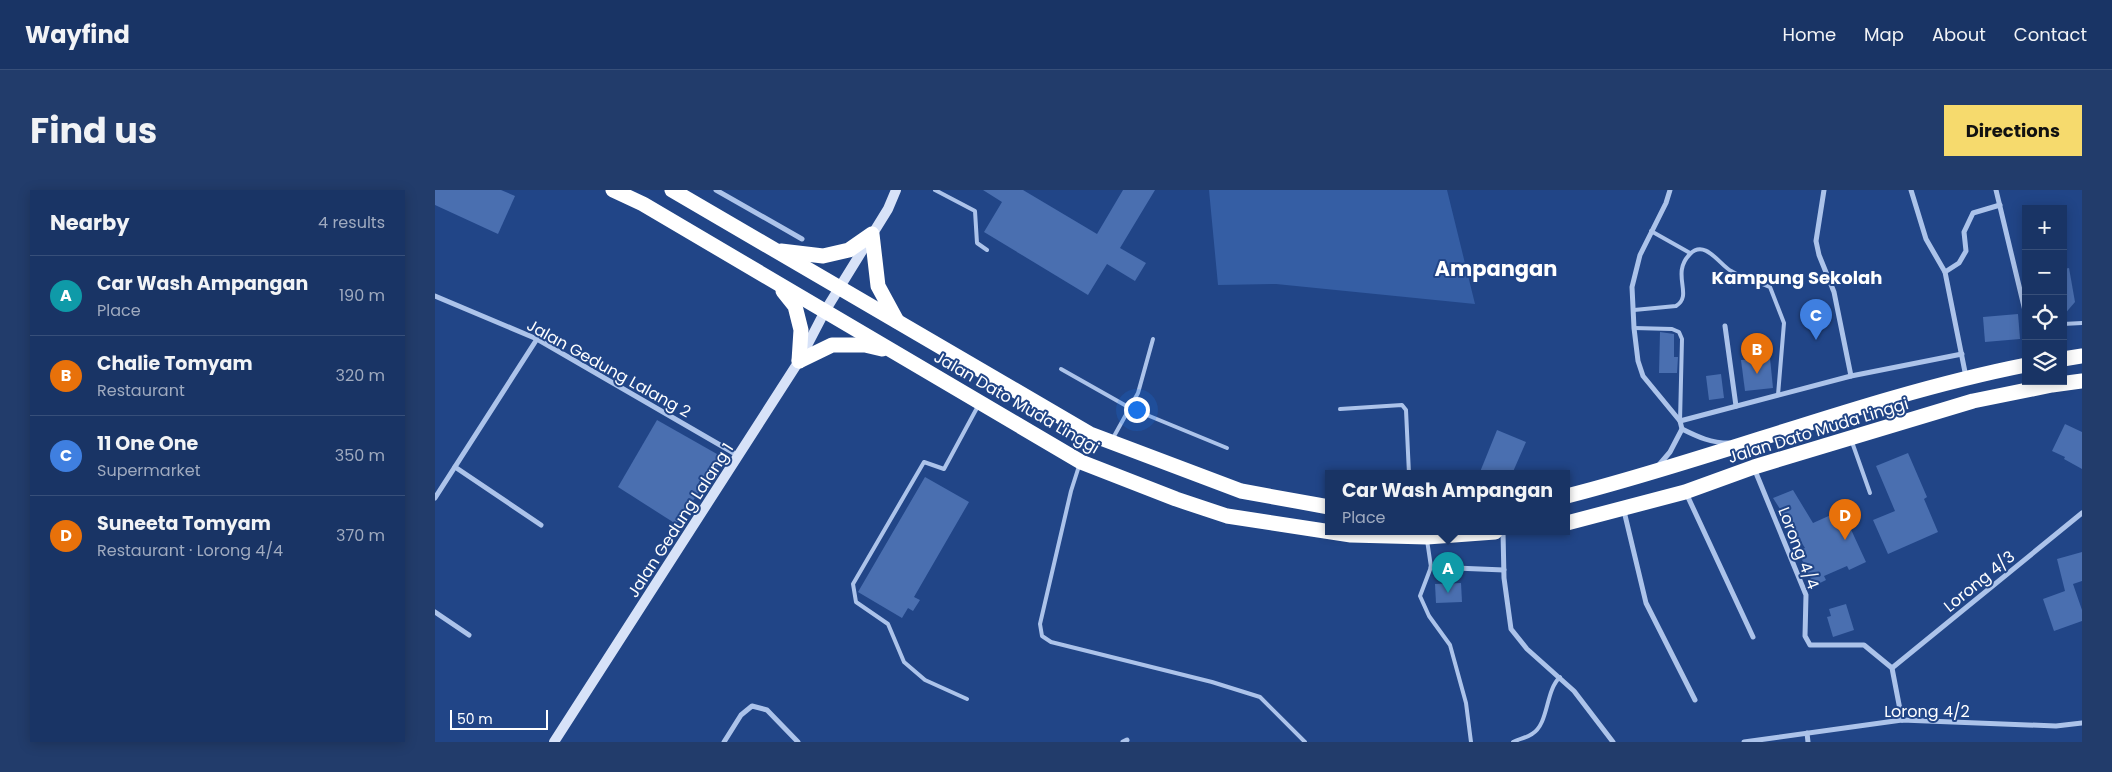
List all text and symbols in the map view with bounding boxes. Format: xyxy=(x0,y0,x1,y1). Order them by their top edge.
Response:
text: Wayfind xyxy=(25,18,130,51)
text: Home xyxy=(1782,22,1836,47)
text: Map xyxy=(1864,22,1904,47)
text: About xyxy=(1932,22,1986,47)
text: Contact xyxy=(2014,22,2087,47)
button: Directions xyxy=(1944,105,2082,156)
text: Find us xyxy=(30,106,157,155)
map controls xyxy=(2022,205,2067,385)
button: + xyxy=(2022,205,2067,250)
text: Nearby xyxy=(50,208,130,237)
text: 4 results xyxy=(318,211,385,234)
button: − xyxy=(2022,250,2067,295)
district label: Ampangan xyxy=(1434,254,1558,283)
district label: Kampung Sekolah xyxy=(1712,265,1882,290)
text: Car Wash Ampangan xyxy=(97,270,308,297)
text: A xyxy=(60,284,72,307)
text: 190 m xyxy=(339,284,385,307)
button: locate xyxy=(2022,295,2067,340)
text: Place xyxy=(97,299,141,322)
pin: C xyxy=(1800,299,1832,340)
street label: Jalan Gedung Lalang 2 xyxy=(523,314,695,423)
pin: B xyxy=(1741,333,1773,374)
button: layers xyxy=(2022,340,2067,385)
street label: Jalan Dato Muda Linggi xyxy=(930,346,1104,459)
text: Chalie Tomyam xyxy=(97,350,253,377)
text: B xyxy=(61,364,71,387)
text: 320 m xyxy=(336,364,385,387)
text: Restaurant xyxy=(97,379,185,402)
street label: Jalan Dato Muda Linggi xyxy=(1725,392,1911,469)
your location xyxy=(1124,397,1150,423)
text: 11 One One xyxy=(97,430,198,457)
street label: Jalan Gedung Lalang 1 xyxy=(622,438,739,602)
text: C xyxy=(60,444,72,467)
text: 350 m xyxy=(335,444,385,467)
text: Supermarket xyxy=(97,459,201,482)
popup xyxy=(1325,470,1570,535)
text: Car Wash Ampangan xyxy=(1342,477,1553,504)
pin: D xyxy=(1829,499,1861,540)
street label: Lorong 4/4 xyxy=(1772,504,1825,593)
text: Place xyxy=(1342,506,1386,529)
text: Suneeta Tomyam xyxy=(97,510,271,537)
text: D xyxy=(60,524,72,547)
text: 370 m xyxy=(336,524,385,547)
text: Restaurant · Lorong 4/4 xyxy=(97,539,283,562)
street label: Lorong 4/3 xyxy=(1939,545,2020,617)
pin: A xyxy=(1432,552,1464,593)
street label: Lorong 4/2 xyxy=(1884,700,1970,723)
scale bar xyxy=(450,707,547,730)
text: 50 m xyxy=(457,709,493,729)

